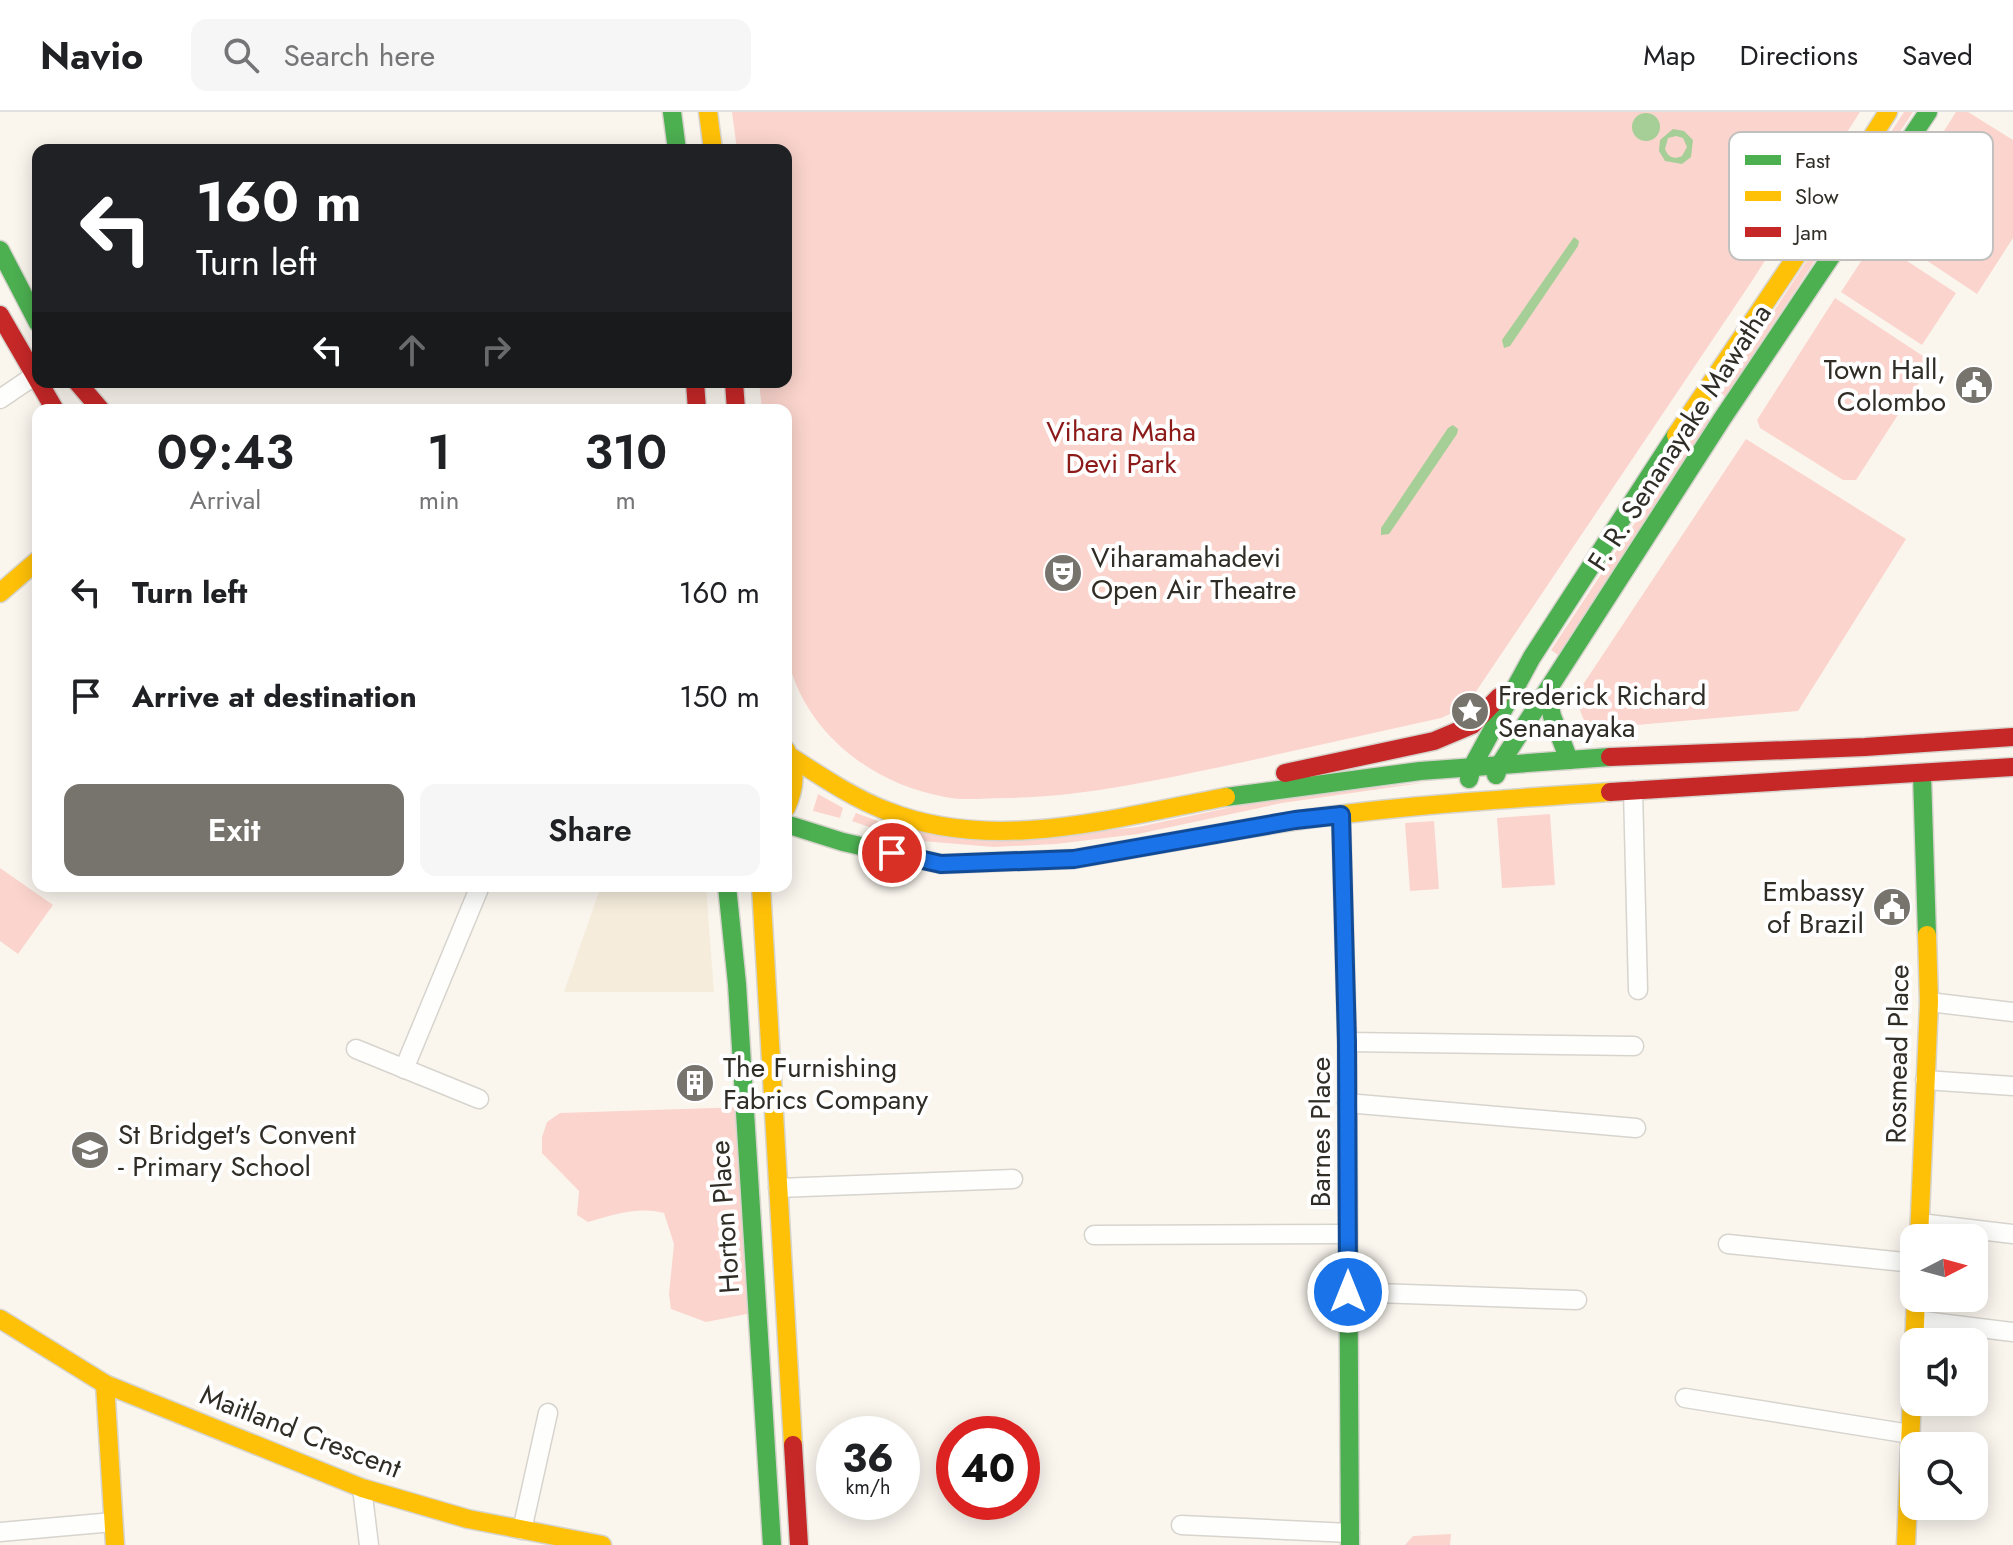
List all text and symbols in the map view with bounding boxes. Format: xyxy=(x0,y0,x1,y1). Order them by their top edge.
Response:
search box xyxy=(191,19,751,91)
text: Navio xyxy=(40,28,143,83)
icon: search xyxy=(219,33,263,77)
text: Search here xyxy=(283,34,435,77)
text: Map xyxy=(1643,35,1695,76)
text: Directions xyxy=(1739,35,1858,76)
text: Saved xyxy=(1902,35,1973,76)
legend xyxy=(1729,132,1993,260)
text: Fast xyxy=(1795,144,1831,176)
text: 160 m xyxy=(196,161,362,242)
icon: left xyxy=(64,176,168,280)
text: Slow xyxy=(1795,180,1839,212)
text: Jam xyxy=(1792,216,1828,248)
text: Turn left xyxy=(196,236,317,288)
street label: F. R. Senanayake Mawatha xyxy=(1577,296,1781,579)
icon: left xyxy=(306,328,350,372)
icon: ahead xyxy=(390,328,434,372)
icon: right xyxy=(474,328,518,372)
place label: Town Hall, Colombo xyxy=(1824,349,1946,422)
public building icon: Town Hall, Colombo xyxy=(1953,364,1995,406)
park label: Vihara Maha Devi Park xyxy=(1046,411,1196,484)
text: 09:43 xyxy=(157,418,294,487)
text: 1 xyxy=(427,418,451,487)
text: 310 xyxy=(584,418,667,487)
text: Arrival xyxy=(189,481,261,519)
text: min xyxy=(419,481,459,519)
text: m xyxy=(616,481,636,519)
place label: Viharamahadevi Open Air Theatre xyxy=(1091,537,1296,610)
theatre icon: Viharamahadevi Open Air Theatre xyxy=(1042,552,1084,594)
icon: left xyxy=(64,570,108,614)
text: Turn left xyxy=(132,571,247,614)
text: 160 m xyxy=(679,571,760,614)
icon: arrive xyxy=(64,674,108,718)
text: Arrive at destination xyxy=(132,675,417,718)
text: 150 m xyxy=(679,675,760,718)
place label: Frederick Richard Senanayaka xyxy=(1498,675,1707,748)
place icon: Frederick Richard Senanayaka xyxy=(1449,690,1491,732)
button: Exit xyxy=(64,784,404,876)
button: Share xyxy=(420,784,760,876)
pin xyxy=(858,819,926,887)
icon: arrive xyxy=(870,831,914,875)
place label: Embassy of Brazil xyxy=(1763,871,1865,944)
public building icon: Embassy of Brazil xyxy=(1871,886,1913,928)
street label: Rosmead Place xyxy=(1875,964,1920,1144)
place label: The Furnishing Fabrics Company xyxy=(723,1047,929,1120)
street label: Barnes Place xyxy=(1300,1057,1341,1207)
building icon: The Furnishing Fabrics Company xyxy=(674,1062,716,1104)
place label: St Bridget's Convent - Primary School xyxy=(118,1114,356,1187)
school or university icon: St Bridget's Convent - Primary School xyxy=(69,1129,111,1171)
street label: Horton Place xyxy=(699,1139,750,1295)
north arrow xyxy=(1900,1224,1988,1312)
map controls xyxy=(1900,1224,1988,1520)
position arrow xyxy=(1306,1250,1390,1334)
button: sound xyxy=(1900,1328,1988,1416)
street label: Maitland Crescent xyxy=(194,1374,408,1489)
speed limit sign: 40 xyxy=(936,1416,1040,1520)
text: 36 xyxy=(842,1429,894,1487)
button: search xyxy=(1900,1432,1988,1520)
text: km/h xyxy=(845,1473,891,1502)

